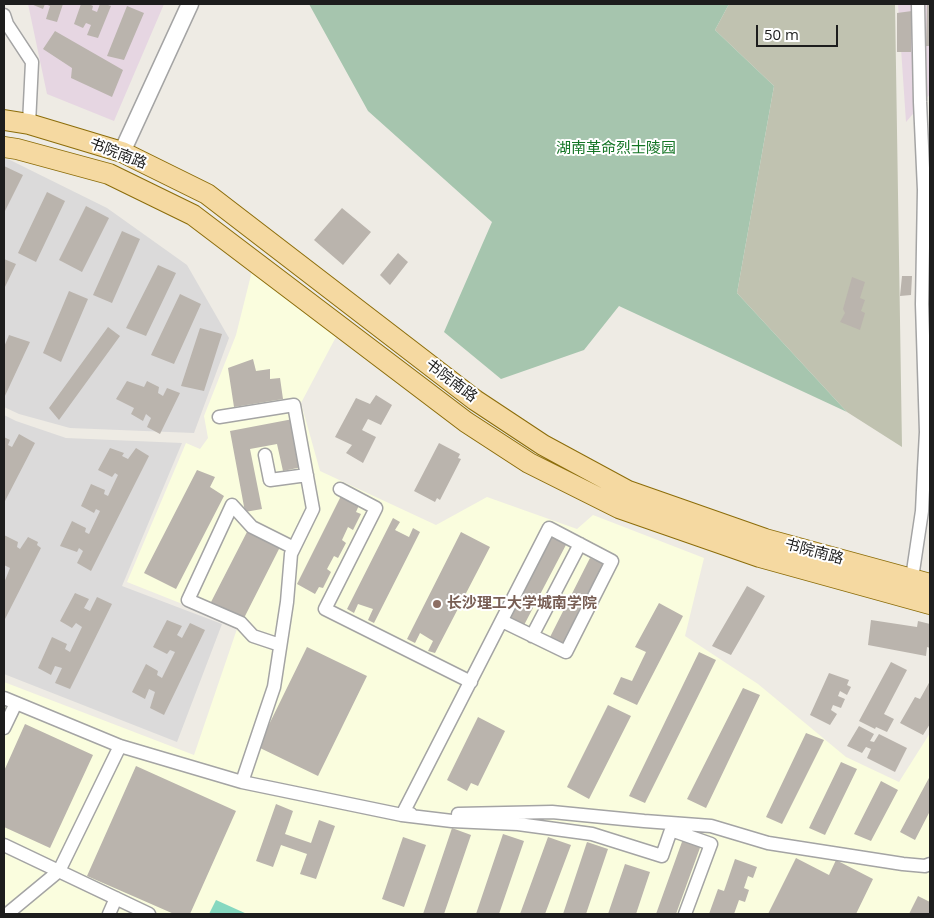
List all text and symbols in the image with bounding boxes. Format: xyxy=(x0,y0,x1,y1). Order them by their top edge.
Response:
scale bar xyxy=(759,15,842,47)
text: 50 m xyxy=(764,24,799,44)
street label: 书院南路 xyxy=(87,135,149,173)
park label: 湖南革命烈士陵园 xyxy=(556,140,676,158)
street label: 书院南路 xyxy=(422,356,480,406)
street label: 书院南路 xyxy=(783,536,845,568)
place label: 长沙理工大学城南学院 xyxy=(447,595,597,613)
marker: 长沙理工大学城南学院 xyxy=(431,598,443,610)

